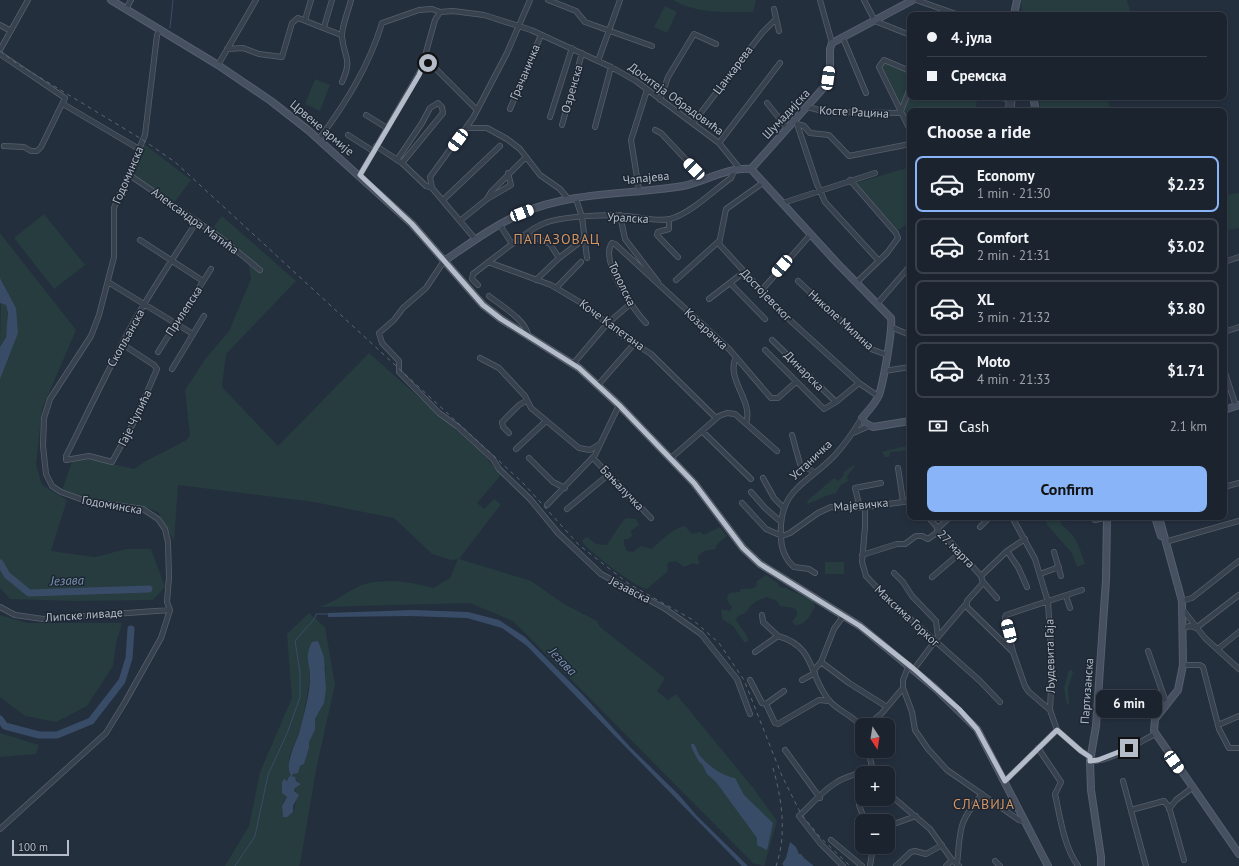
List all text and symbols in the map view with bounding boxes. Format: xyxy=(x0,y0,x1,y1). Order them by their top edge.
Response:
text: 4. јула xyxy=(951,28,992,47)
street label: Грачаничка xyxy=(506,42,543,102)
street label: Цанкарева xyxy=(709,42,756,97)
route start xyxy=(419,54,437,72)
street label: Доситеја Обрадовића xyxy=(626,59,727,138)
street label: Озренска xyxy=(557,63,586,115)
car xyxy=(820,65,836,91)
text: Сремска xyxy=(951,66,1006,85)
street label: Шумадијска xyxy=(759,85,813,142)
street label: Црвене армије xyxy=(287,97,357,159)
street label: Косте Рацина xyxy=(819,102,889,121)
text: Choose a ride xyxy=(927,120,1031,143)
car xyxy=(446,127,470,153)
street label: Годоминска xyxy=(109,144,146,206)
car xyxy=(681,156,707,182)
icon: car xyxy=(929,166,965,202)
text: Economy xyxy=(977,166,1035,185)
street label: Чапајева xyxy=(622,168,670,187)
text: $2.23 xyxy=(1167,175,1205,194)
street label: Александра Матића xyxy=(149,184,242,257)
text: 1 min · 21:30 xyxy=(977,185,1050,202)
car xyxy=(509,203,535,223)
street label: Уралска xyxy=(607,209,649,226)
icon: car xyxy=(929,228,965,264)
text: Comfort xyxy=(977,228,1029,247)
district label: ПАПАЗОВАЦ xyxy=(514,230,600,248)
text: $3.02 xyxy=(1167,237,1205,256)
text: 2 min · 21:31 xyxy=(977,247,1050,264)
car xyxy=(770,253,794,279)
street label: Тополска xyxy=(605,259,640,308)
street label: Достојевског xyxy=(737,265,796,325)
street label: Прилепска xyxy=(162,283,205,339)
street label: Николе Милина xyxy=(805,286,877,353)
icon: car xyxy=(929,290,965,326)
text: XL xyxy=(977,290,994,309)
street label: Коче Капетана xyxy=(577,296,648,353)
text: $3.80 xyxy=(1167,299,1205,318)
street label: Козарачка xyxy=(681,305,731,353)
street label: Скопљанска xyxy=(104,306,148,369)
text: 3 min · 21:32 xyxy=(977,309,1050,326)
street label: Динарска xyxy=(781,347,828,394)
icon: car xyxy=(929,352,965,388)
text: Moto xyxy=(977,352,1010,371)
text: $1.71 xyxy=(1167,361,1205,380)
text: 4 min · 21:33 xyxy=(977,371,1050,388)
street label: Гаје Чупића xyxy=(114,387,155,448)
icon: cash xyxy=(927,415,949,437)
text: Cash xyxy=(959,417,989,436)
text: 2.1 km xyxy=(1170,418,1207,435)
street label: Устаничка xyxy=(786,436,835,483)
street label: Бањалучка xyxy=(597,462,648,513)
button: Confirm xyxy=(927,466,1207,512)
street label: Годоминска xyxy=(81,492,144,517)
street label: Мајевичка xyxy=(833,495,889,514)
street label: 27. марта xyxy=(935,526,978,571)
water label: Језава xyxy=(49,571,85,590)
street label: Језавска xyxy=(606,572,653,606)
street label: Максима Горког xyxy=(872,582,943,650)
street label: Липске ливаде xyxy=(44,604,123,625)
car xyxy=(1000,618,1018,644)
street label: Људевита Гаја xyxy=(1041,619,1058,694)
water label: Језава xyxy=(544,643,581,680)
street label: Партизанска xyxy=(1077,657,1096,725)
callout: 6 min xyxy=(1096,690,1162,718)
text: 6 min xyxy=(1113,695,1145,712)
north arrow xyxy=(855,718,895,758)
map controls xyxy=(855,718,895,854)
route end xyxy=(1120,739,1138,757)
car xyxy=(1162,749,1186,775)
button: + xyxy=(855,766,895,806)
district label: СЛАВИЈА xyxy=(953,795,1015,813)
button: − xyxy=(855,814,895,854)
scale bar xyxy=(12,838,69,857)
text: 100 m xyxy=(18,840,48,854)

